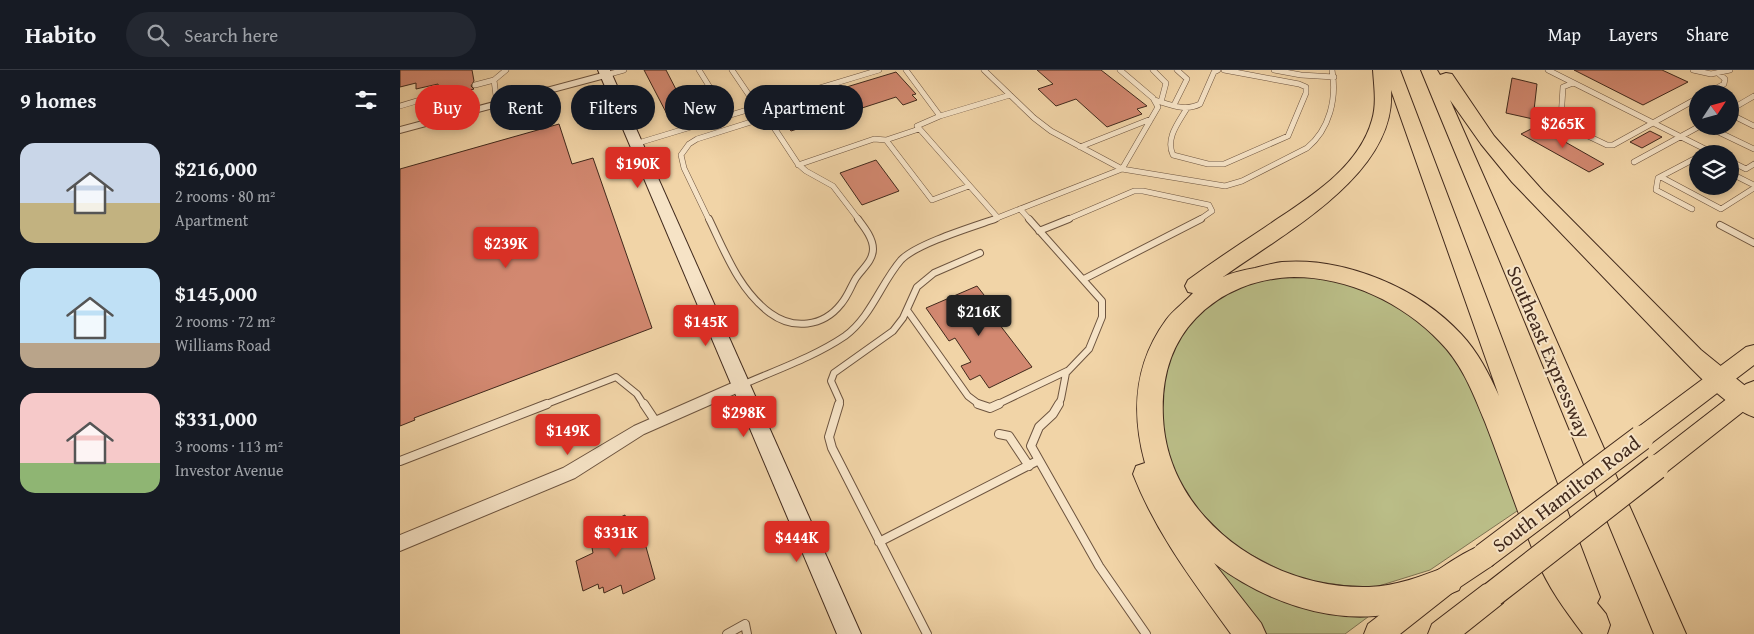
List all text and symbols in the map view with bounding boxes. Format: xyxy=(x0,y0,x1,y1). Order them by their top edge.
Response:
search box xyxy=(126,12,476,57)
text: Habito xyxy=(25,17,96,52)
icon: search xyxy=(144,21,172,49)
text: Search here xyxy=(184,21,278,49)
text: Map xyxy=(1548,21,1581,48)
text: Layers xyxy=(1609,21,1658,48)
text: Share xyxy=(1686,21,1729,48)
text: 9 homes xyxy=(20,85,96,116)
chip: Buy xyxy=(415,85,480,130)
chip: Rent xyxy=(490,85,561,130)
chip: Filters xyxy=(571,85,655,130)
chip: New xyxy=(665,85,734,130)
chip: Apartment xyxy=(744,85,863,130)
north arrow xyxy=(1689,85,1739,135)
map controls xyxy=(1689,85,1739,195)
icon: filters xyxy=(352,86,380,114)
pin: $265K xyxy=(1528,106,1598,149)
text: $265K xyxy=(1541,111,1585,135)
button: layers xyxy=(1689,145,1739,195)
pin: $190K xyxy=(603,146,673,189)
text: $190K xyxy=(616,151,660,175)
text: $216,000 xyxy=(175,153,257,184)
icon: home xyxy=(60,163,120,223)
text: 2 rooms · 80 m² xyxy=(175,184,275,208)
text: Apartment xyxy=(175,208,248,232)
pin: $239K xyxy=(471,226,541,269)
text: $239K xyxy=(484,231,528,255)
street label: Southeast Expressway xyxy=(1500,261,1599,443)
text: $145,000 xyxy=(175,278,257,309)
icon: home xyxy=(60,288,120,348)
pin: $216K xyxy=(944,294,1014,337)
text: $216K xyxy=(957,299,1001,323)
pin: $145K xyxy=(671,304,741,347)
text: 2 rooms · 72 m² xyxy=(175,309,275,333)
text: $145K xyxy=(684,309,728,333)
text: Williams Road xyxy=(175,333,271,357)
pin: $298K xyxy=(709,396,779,438)
text: $298K xyxy=(722,400,766,424)
text: $331,000 xyxy=(175,403,257,434)
icon: home xyxy=(60,413,120,473)
pin: $149K xyxy=(533,414,603,456)
text: $149K xyxy=(546,418,590,442)
street label: South Hamilton Road xyxy=(1486,428,1646,559)
text: 3 rooms · 113 m² xyxy=(175,434,283,458)
text: Investor Avenue xyxy=(175,458,283,482)
pin: $331K xyxy=(581,516,651,558)
text: $331K xyxy=(594,520,638,544)
pin: $444K xyxy=(762,520,832,563)
text: $444K xyxy=(775,525,819,549)

